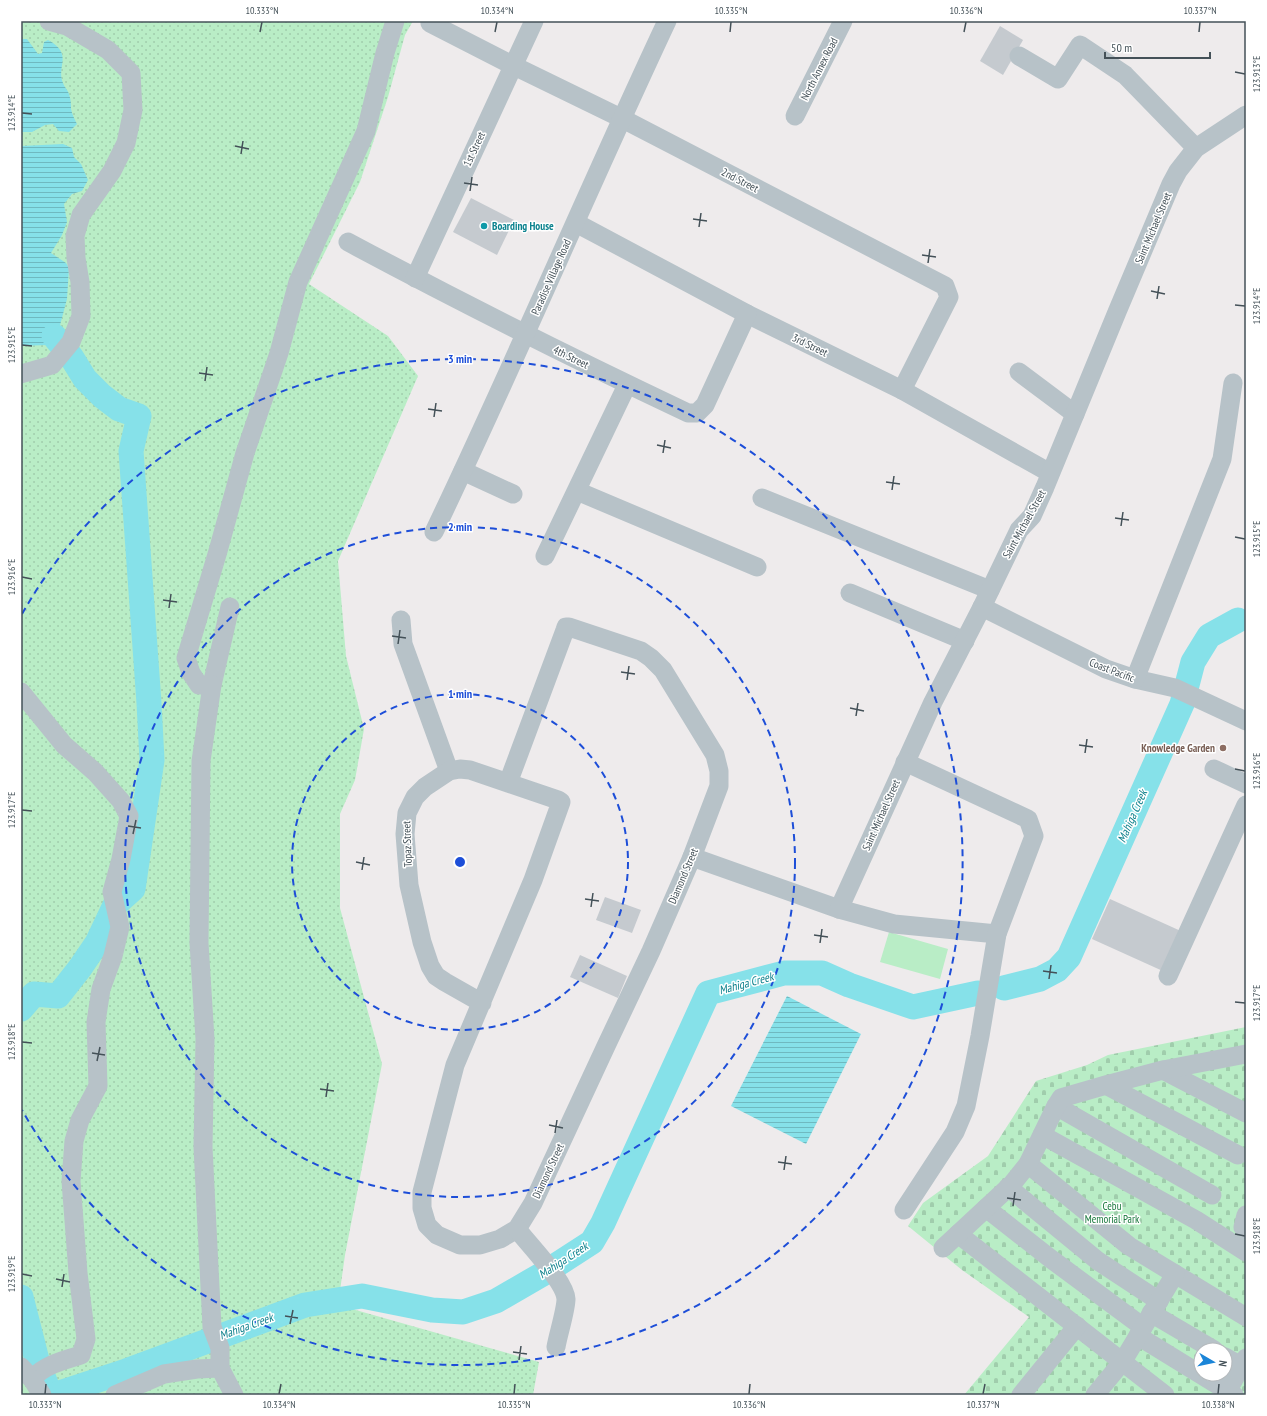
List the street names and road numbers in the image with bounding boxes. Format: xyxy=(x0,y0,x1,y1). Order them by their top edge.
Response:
street label: North Annex Road xyxy=(797,35,841,103)
street label: 1st Street xyxy=(460,129,488,169)
street label: 2nd Street xyxy=(719,165,761,195)
street label: Saint Michael Street xyxy=(1132,190,1174,266)
street label: Paradise Village Road xyxy=(528,237,574,317)
street label: 3rd Street xyxy=(790,330,830,360)
street label: 4th Street xyxy=(551,342,591,372)
street label: Saint Michael Street xyxy=(999,487,1049,561)
street label: Coast Pacific xyxy=(1088,655,1137,685)
street label: Saint Michael Street xyxy=(859,777,903,853)
street label: Topaz Street xyxy=(399,821,415,867)
street label: Diamond Street xyxy=(665,846,701,906)
street label: Diamond Street xyxy=(529,1141,567,1201)

